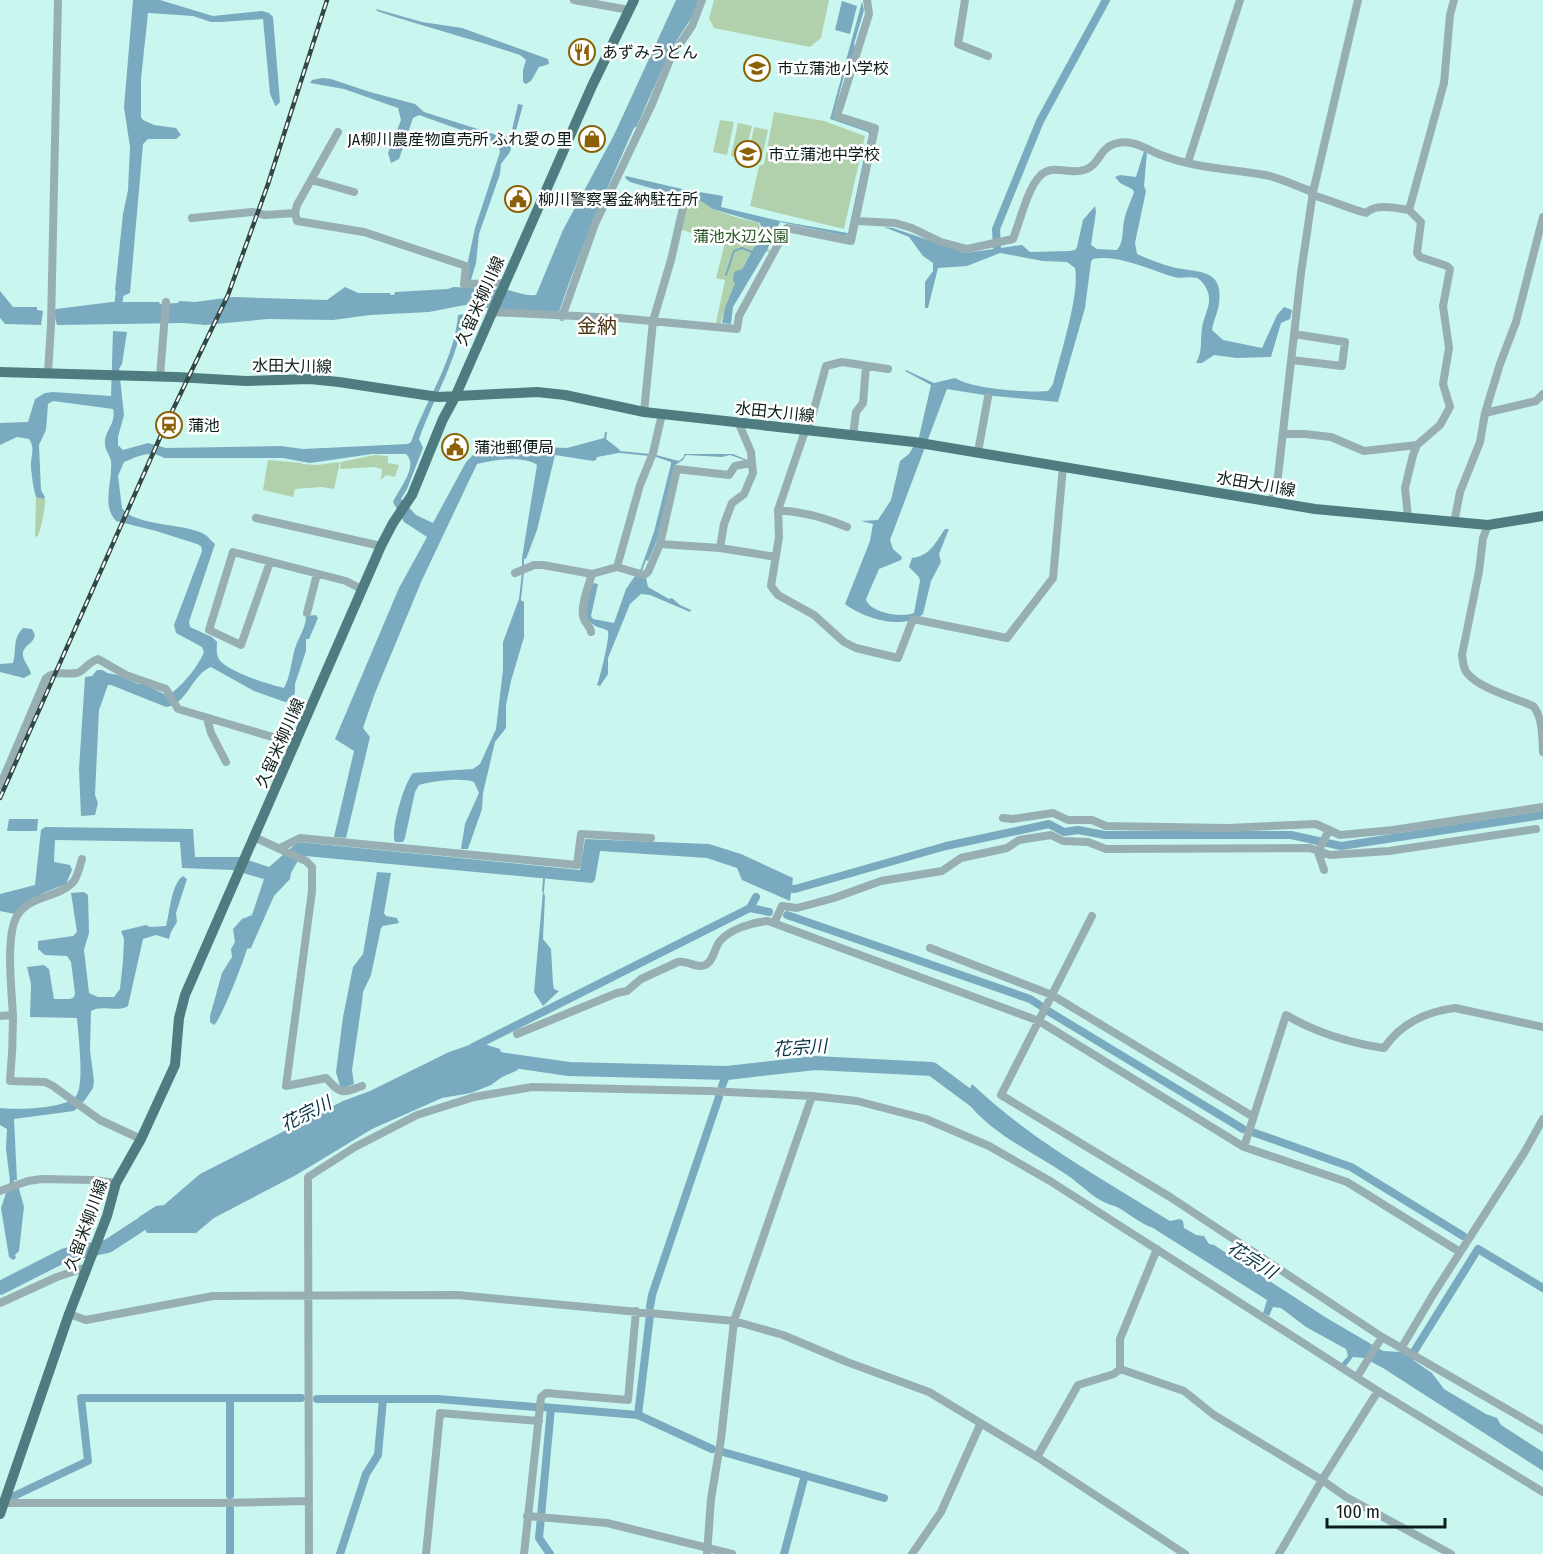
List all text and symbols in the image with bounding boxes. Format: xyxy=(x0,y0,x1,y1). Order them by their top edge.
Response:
restaurant icon: あずみうどん xyxy=(567,37,597,67)
place label: あずみうどん xyxy=(602,43,698,62)
school or university icon: 市立蒲池小学校 xyxy=(742,53,772,83)
place label: 市立蒲池小学校 xyxy=(777,59,889,78)
shop icon: JA柳川農産物直売所 ふれ愛の里 xyxy=(577,124,607,154)
place label: JA柳川農産物直売所 ふれ愛の里 xyxy=(347,130,572,149)
school or university icon: 市立蒲池中学校 xyxy=(733,139,763,169)
place label: 市立蒲池中学校 xyxy=(768,145,880,164)
public building icon: 柳川警察署金納駐在所 xyxy=(503,184,533,214)
place label: 柳川警察署金納駐在所 xyxy=(538,190,698,209)
park label: 蒲池水辺公園 xyxy=(693,227,789,246)
street label: 久留米柳川線 xyxy=(452,253,508,349)
district label: 金納 xyxy=(577,314,617,338)
street label: 水田大川線 xyxy=(252,356,332,376)
street label: 水田大川線 xyxy=(734,398,816,426)
station icon: 蒲池 xyxy=(154,410,184,440)
place label: 蒲池 xyxy=(188,416,220,435)
public building icon: 蒲池郵便局 xyxy=(440,432,470,462)
place label: 蒲池郵便局 xyxy=(474,438,554,457)
street label: 水田大川線 xyxy=(1215,468,1297,500)
street label: 久留米柳川線 xyxy=(252,695,308,791)
water label: 花宗川 xyxy=(772,1035,830,1061)
water label: 花宗川 xyxy=(277,1091,337,1136)
street label: 久留米柳川線 xyxy=(61,1177,111,1273)
water label: 花宗川 xyxy=(1223,1236,1282,1285)
scale bar xyxy=(1327,1491,1446,1529)
text: 100 m xyxy=(1336,1501,1380,1523)

